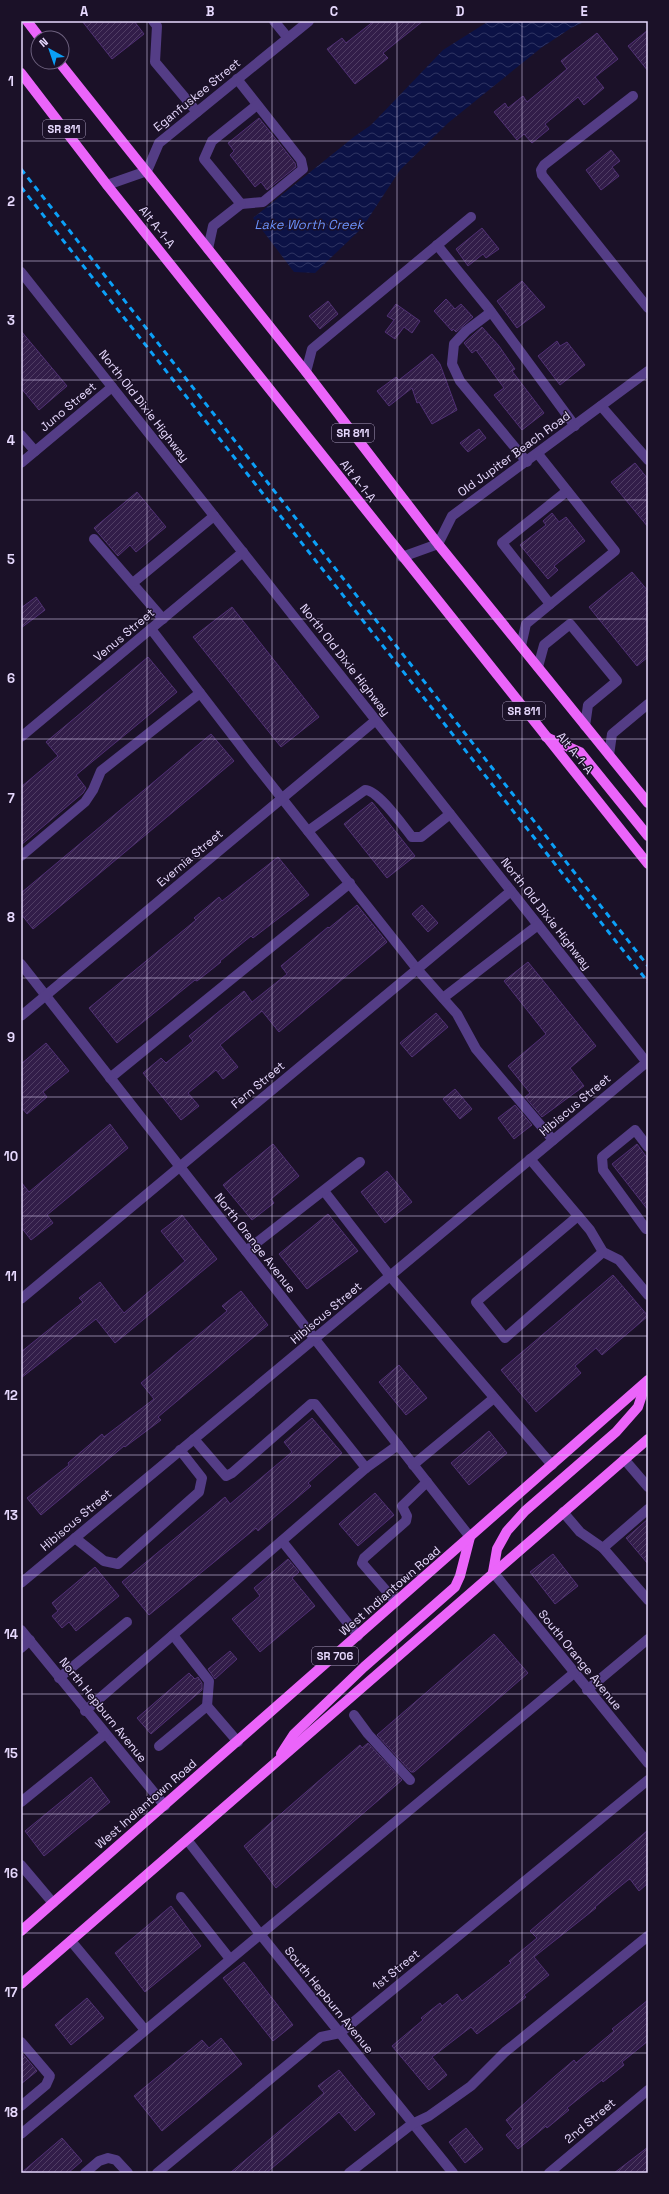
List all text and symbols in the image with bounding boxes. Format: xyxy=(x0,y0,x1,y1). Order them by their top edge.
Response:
text: A xyxy=(80,3,89,20)
text: B xyxy=(206,3,215,20)
text: C xyxy=(330,3,338,20)
text: D xyxy=(456,3,465,20)
text: E xyxy=(580,3,588,20)
north arrow xyxy=(30,30,70,70)
text: N xyxy=(36,35,51,50)
street label: Eganfuskee Street xyxy=(150,55,244,135)
text: 1 xyxy=(8,73,14,90)
road number: SR 811 xyxy=(43,120,85,138)
text: 2 xyxy=(7,193,15,210)
street label: Alt A-1-A xyxy=(135,202,179,252)
water label: Lake Worth Creek xyxy=(255,216,365,233)
text: 3 xyxy=(7,312,15,329)
street label: North Old Dixie Highway xyxy=(95,347,193,465)
street label: Juno Street xyxy=(37,379,99,435)
street label: Old Jupiter Beach Road xyxy=(454,408,574,500)
road number: SR 811 xyxy=(332,424,374,442)
text: 4 xyxy=(7,432,15,449)
street label: Alt A-1-A xyxy=(336,456,380,506)
text: 5 xyxy=(7,551,15,568)
street label: North Old Dixie Highway xyxy=(296,601,394,719)
street label: Venus Street xyxy=(90,605,158,665)
text: 6 xyxy=(7,670,15,687)
road number: SR 811 xyxy=(503,702,545,720)
street label: Alt A-1-A xyxy=(553,729,597,778)
text: 7 xyxy=(7,790,15,807)
street label: Evernia Street xyxy=(154,826,226,890)
street label: North Old Dixie Highway xyxy=(497,855,595,973)
text: 8 xyxy=(7,909,15,926)
text: 9 xyxy=(7,1029,15,1046)
street label: Fern Street xyxy=(228,1058,288,1112)
street label: Hibiscus Street xyxy=(536,1070,614,1140)
text: 10 xyxy=(4,1148,18,1165)
street label: North Orange Avenue xyxy=(211,1190,299,1296)
text: 11 xyxy=(5,1268,17,1285)
street label: Hibiscus Street xyxy=(287,1278,365,1348)
text: 12 xyxy=(4,1387,18,1404)
street label: Hibiscus Street xyxy=(37,1485,115,1555)
text: 13 xyxy=(4,1507,18,1524)
street label: West Indiantown Road xyxy=(336,1543,444,1639)
street label: South Orange Avenue xyxy=(535,1606,625,1714)
text: 14 xyxy=(4,1626,18,1643)
road number: SR 706 xyxy=(312,1647,358,1665)
street label: North Hepburn Avenue xyxy=(56,1654,150,1766)
text: 15 xyxy=(4,1745,18,1762)
street label: West Indiantown Road xyxy=(92,1756,200,1852)
text: 16 xyxy=(4,1865,18,1882)
street label: South Hepburn Avenue xyxy=(281,1943,377,2057)
street label: 1st Street xyxy=(369,1946,423,1994)
text: 17 xyxy=(4,1984,18,2001)
street label: 2nd Street xyxy=(561,2095,619,2147)
text: 18 xyxy=(4,2104,18,2121)

